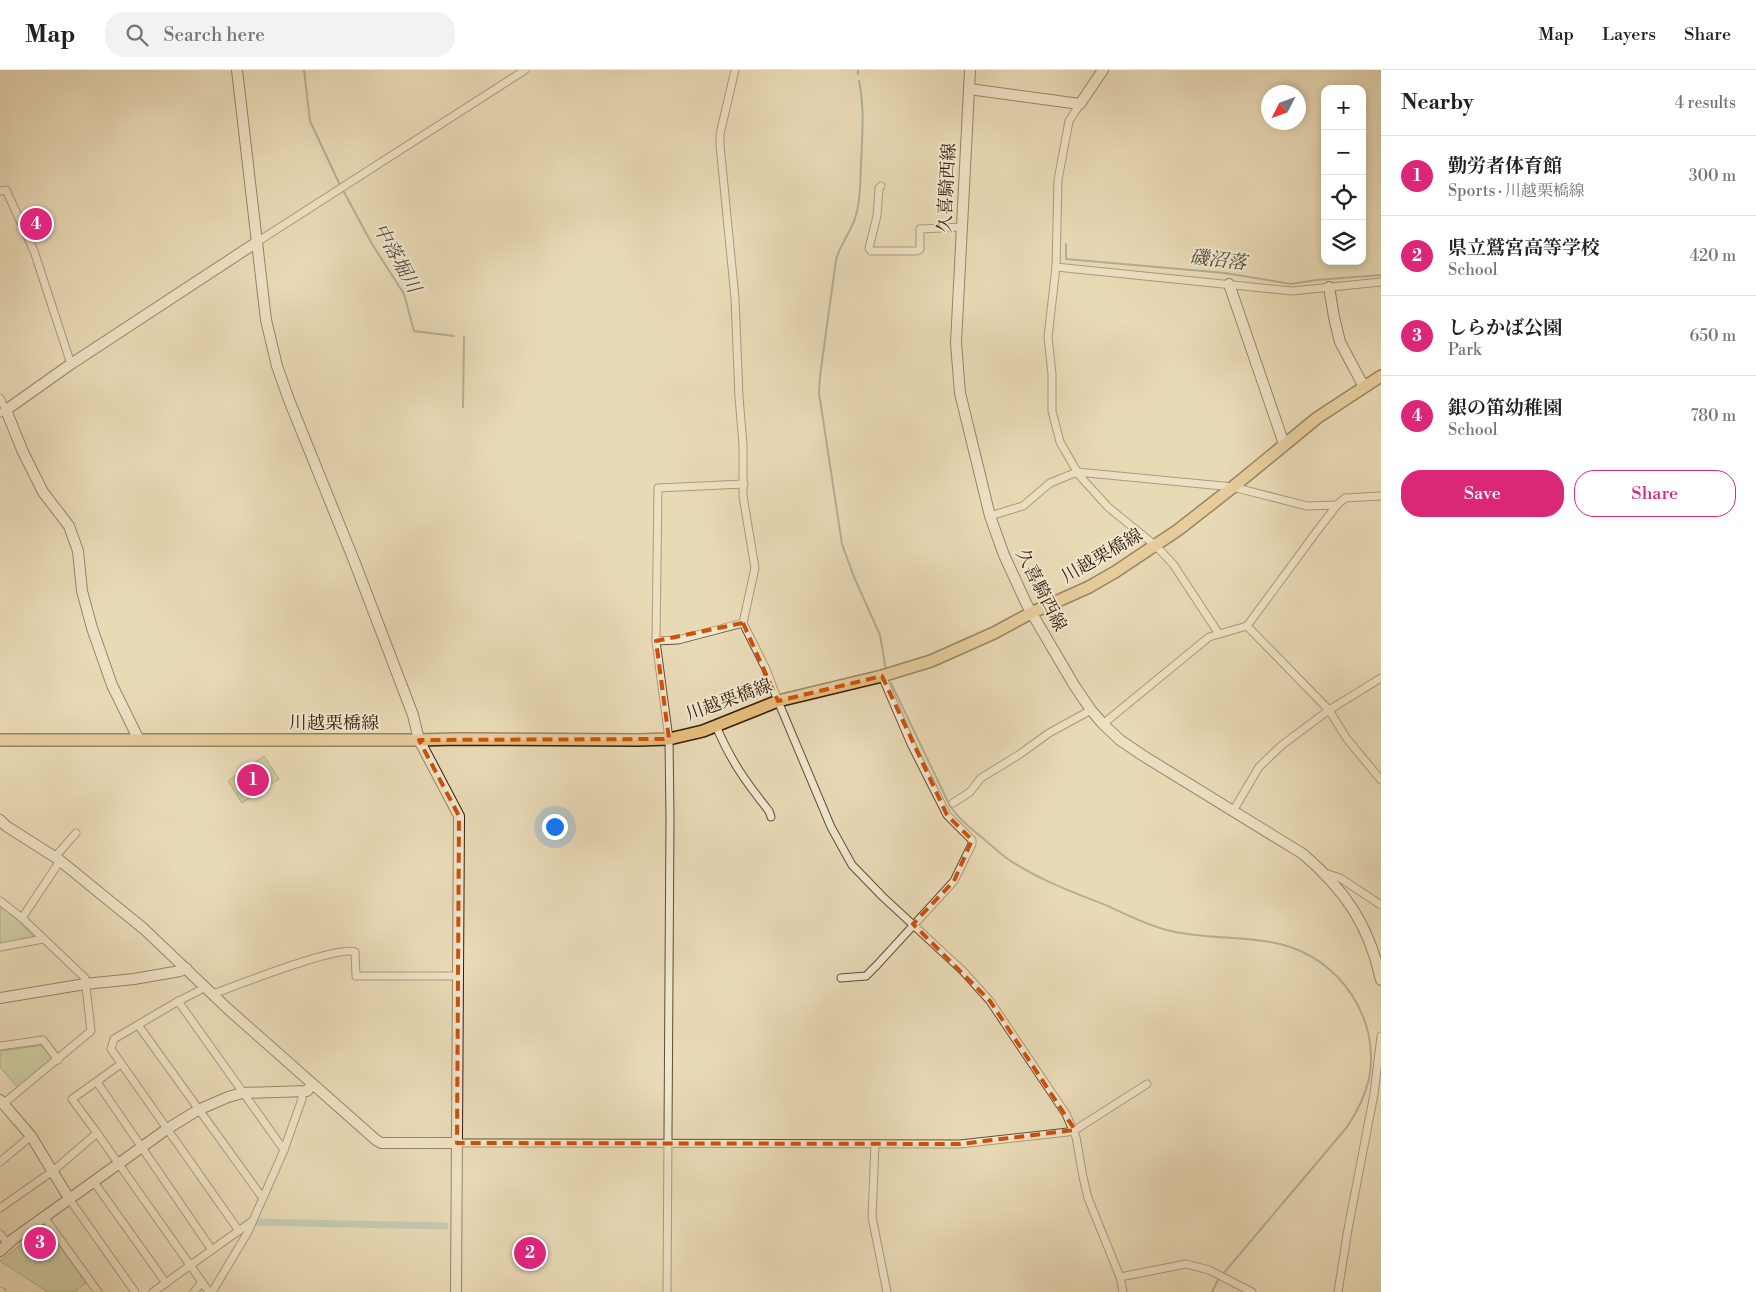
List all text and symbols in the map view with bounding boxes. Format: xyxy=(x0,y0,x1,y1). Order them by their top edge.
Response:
search box xyxy=(105,12,455,57)
text: Map xyxy=(25,20,75,50)
icon: search xyxy=(123,21,151,49)
text: Search here xyxy=(163,23,265,47)
text: Map xyxy=(1539,23,1574,46)
text: Layers xyxy=(1602,23,1656,46)
text: Share xyxy=(1684,23,1731,46)
north arrow xyxy=(1261,85,1306,130)
map controls xyxy=(1321,85,1366,265)
button: + xyxy=(1321,85,1366,130)
text: Nearby xyxy=(1401,90,1474,116)
text: 4 results xyxy=(1675,93,1736,113)
button: − xyxy=(1321,130,1366,175)
street label: 久喜騎西線 xyxy=(933,142,961,234)
text: 勤労者体育館 xyxy=(1448,154,1562,178)
text: 1 xyxy=(1413,166,1421,186)
text: 300 m xyxy=(1689,166,1736,186)
button: locate xyxy=(1321,175,1366,220)
text: Sports · 川越栗橋線 xyxy=(1448,181,1585,201)
pin: 4 xyxy=(20,205,52,243)
water label: 中落堀川 xyxy=(368,219,427,299)
button: layers xyxy=(1321,220,1366,265)
text: 県立鷲宮高等学校 xyxy=(1448,236,1600,260)
water label: 磯沼落 xyxy=(1188,245,1251,276)
text: 2 xyxy=(1412,246,1422,266)
text: 420 m xyxy=(1689,246,1736,266)
text: School xyxy=(1448,260,1497,280)
text: しらかば公園 xyxy=(1448,316,1562,340)
text: 3 xyxy=(1412,326,1422,346)
text: 650 m xyxy=(1690,326,1736,346)
text: Park xyxy=(1448,340,1481,360)
text: 銀の笛幼稚園 xyxy=(1448,396,1562,420)
text: 4 xyxy=(1412,406,1422,426)
text: 780 m xyxy=(1691,406,1736,426)
text: School xyxy=(1448,420,1497,440)
button: Save xyxy=(1401,470,1564,517)
button: Share xyxy=(1574,470,1736,517)
street label: 川越栗橋線 xyxy=(1057,524,1147,588)
street label: 久喜騎西線 xyxy=(1010,545,1072,635)
street label: 川越栗橋線 xyxy=(683,674,775,726)
street label: 川越栗橋線 xyxy=(289,712,379,735)
pin: 1 xyxy=(237,761,269,799)
your location xyxy=(542,814,568,840)
pin: 3 xyxy=(24,1224,56,1262)
pin: 2 xyxy=(514,1234,546,1272)

